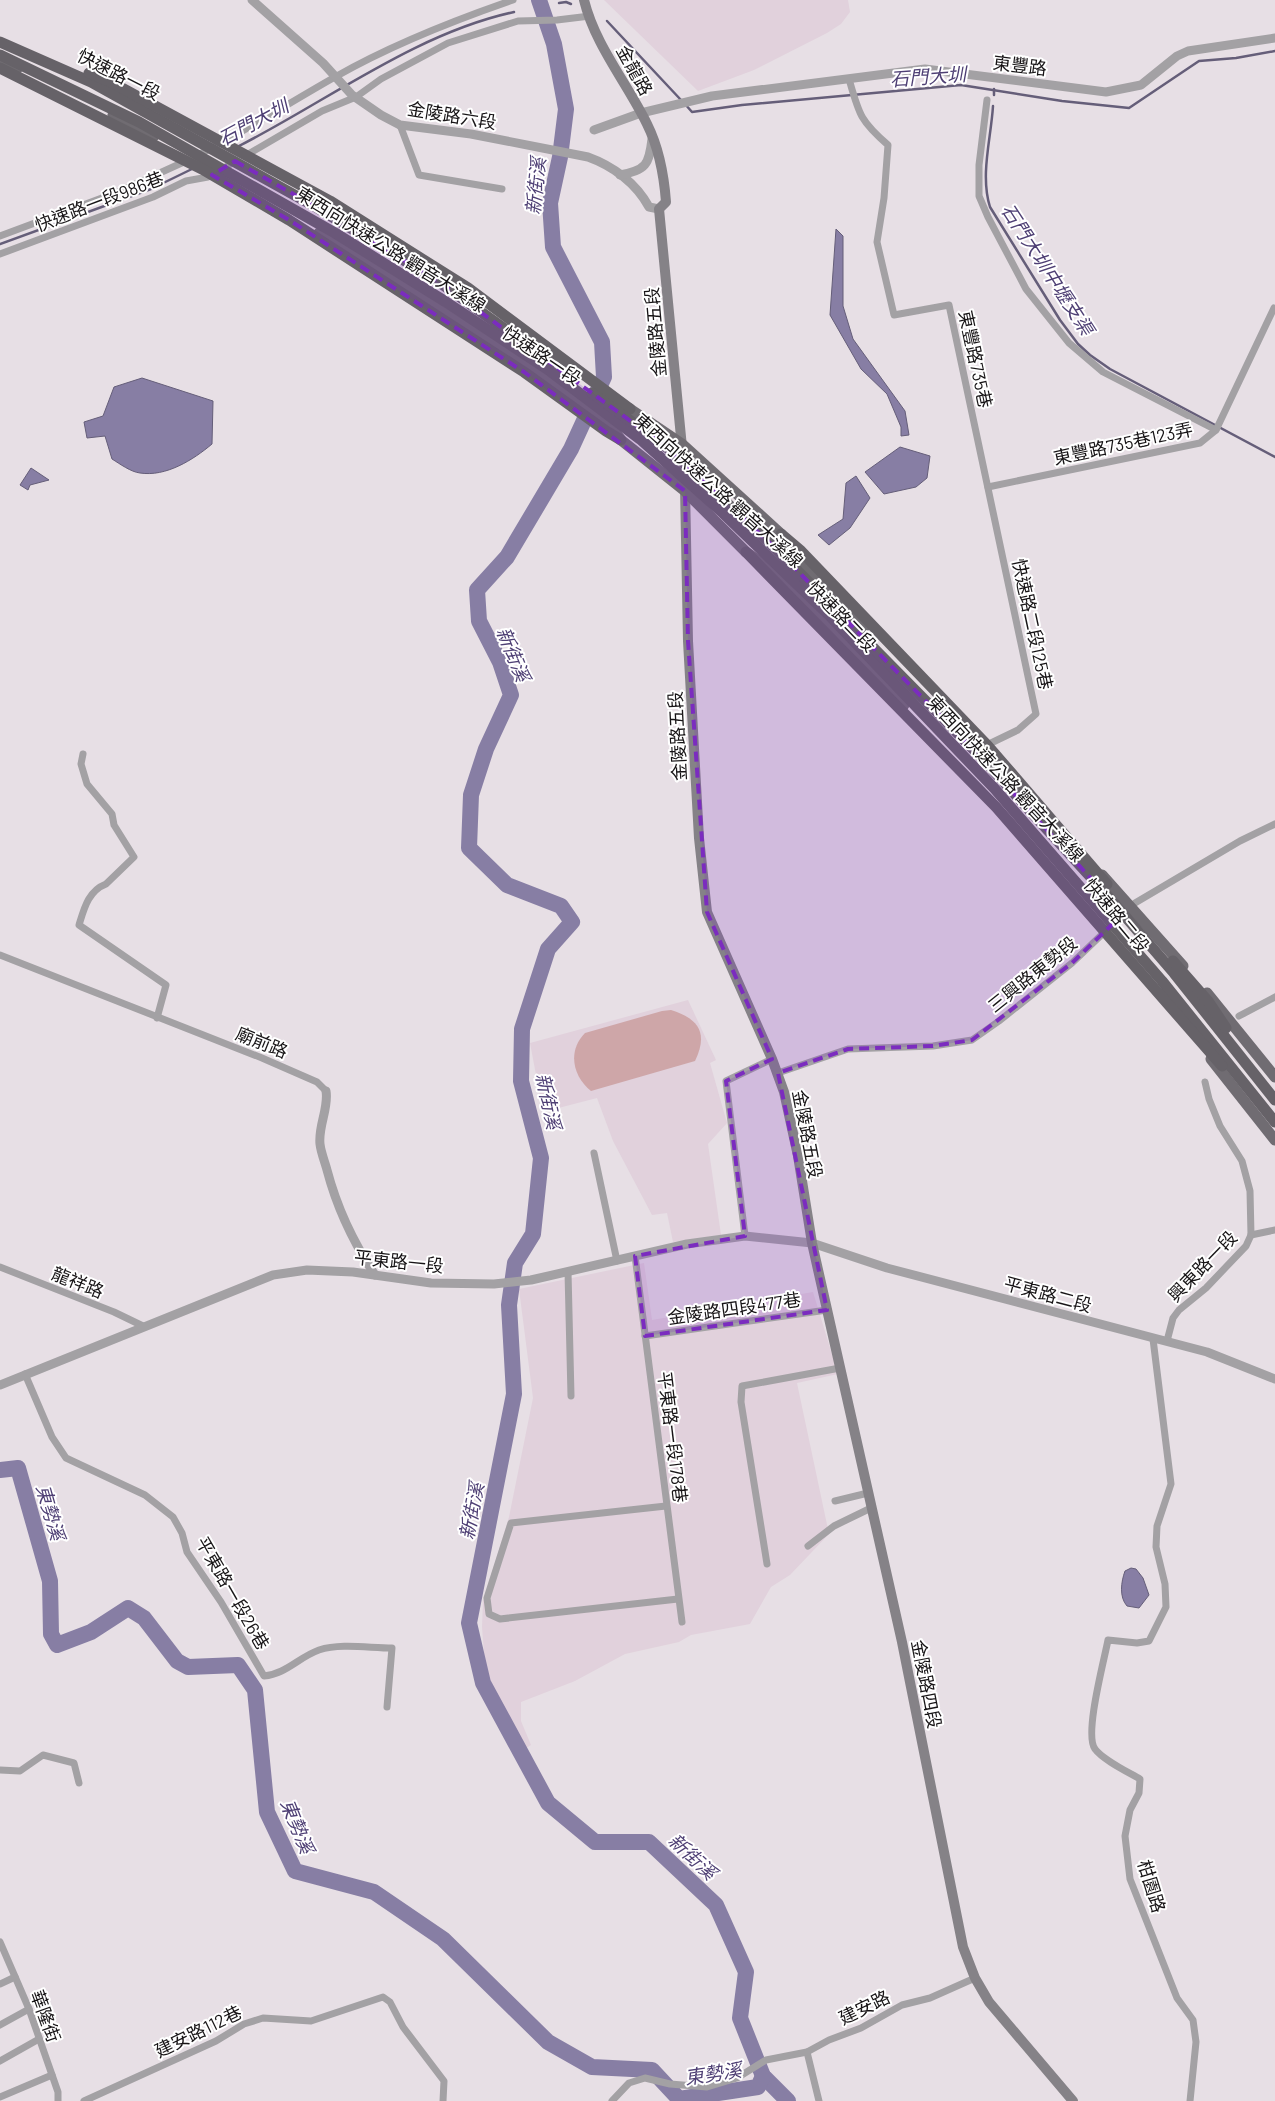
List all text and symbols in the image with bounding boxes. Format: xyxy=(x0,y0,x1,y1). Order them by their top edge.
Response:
street label: 金龍路 xyxy=(612,41,658,99)
street label: 快速路一段 xyxy=(74,44,164,104)
street label: 東豐路 xyxy=(992,51,1048,79)
water label: 石門大圳 xyxy=(889,62,970,90)
water label: 石門大圳 xyxy=(214,93,295,150)
street label: 金陵路六段 xyxy=(406,97,498,133)
water label: 新街溪 xyxy=(521,153,550,216)
street label: 快速路一段986巷 xyxy=(32,166,166,236)
street label: 東西向快速公路 觀音大溪線 xyxy=(292,181,490,317)
water label: 石門大圳中壢支渠 xyxy=(997,199,1101,342)
street label: 金陵路五段 xyxy=(640,286,670,378)
street label: 東豐路735巷 xyxy=(955,308,997,410)
street label: 快速路一段 xyxy=(499,321,585,389)
street label: 東西向快速公路 觀音大溪線 xyxy=(630,408,808,572)
street label: 東豐路735巷123弄 xyxy=(1051,417,1195,469)
street label: 快速路二段125巷 xyxy=(1008,557,1058,691)
street label: 快速路二段 xyxy=(803,576,881,656)
water label: 新街溪 xyxy=(493,623,536,688)
street label: 金陵路五段 xyxy=(664,690,690,782)
street label: 東西向快速公路 觀音大溪線 xyxy=(923,690,1089,866)
street label: 快速路二段 xyxy=(1080,873,1154,957)
street label: 三興路東勢段 xyxy=(983,931,1081,1017)
street label: 廟前路 xyxy=(233,1022,291,1062)
water label: 新街溪 xyxy=(532,1071,567,1134)
street label: 金陵路五段 xyxy=(789,1088,827,1180)
street label: 興東路一段 xyxy=(1163,1226,1241,1306)
street label: 平東路一段 xyxy=(353,1245,445,1277)
street label: 龍祥路 xyxy=(49,1262,107,1302)
street label: 平東路二段 xyxy=(1002,1272,1094,1316)
street label: 金陵路四段477巷 xyxy=(666,1288,802,1328)
street label: 平東路一段178巷 xyxy=(654,1370,692,1504)
water label: 新街溪 xyxy=(454,1478,488,1541)
water label: 東勢溪 xyxy=(32,1481,71,1545)
street label: 平東路一段26巷 xyxy=(192,1533,274,1653)
street label: 金陵路四段 xyxy=(908,1638,946,1730)
water label: 東勢溪 xyxy=(277,1795,320,1860)
water label: 新街溪 xyxy=(664,1828,724,1886)
street label: 柑園路 xyxy=(1134,1857,1170,1915)
street label: 建安路 xyxy=(835,1985,893,2029)
street label: 華隆街 xyxy=(26,1987,66,2045)
street label: 建安路112巷 xyxy=(151,2000,245,2062)
water label: 東勢溪 xyxy=(683,2057,746,2088)

